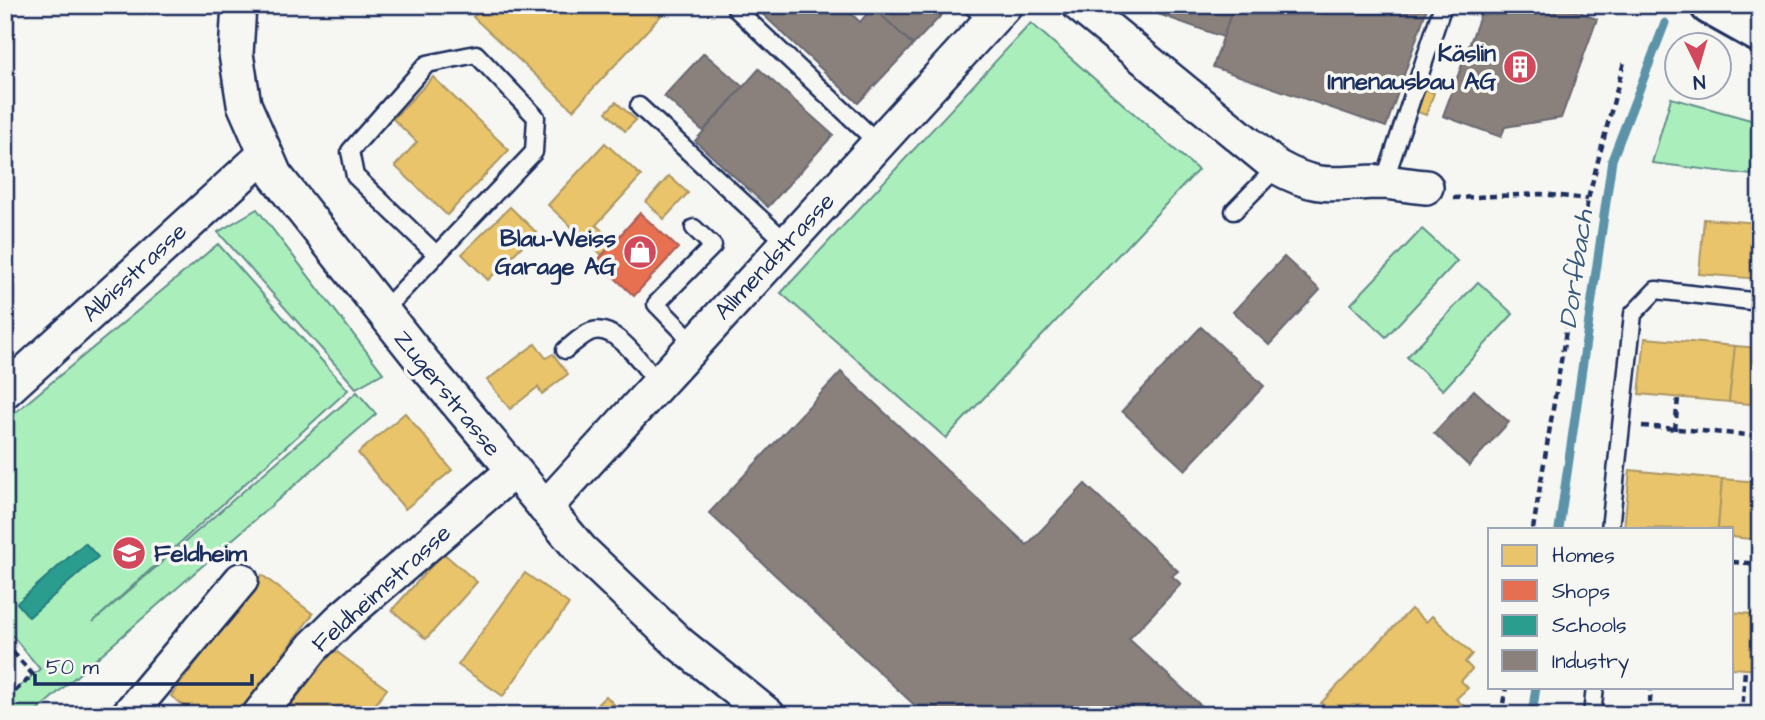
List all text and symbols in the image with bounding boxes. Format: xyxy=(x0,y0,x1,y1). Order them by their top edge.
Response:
north arrow xyxy=(1664,32,1734,102)
place label: Käslin Innenausbau AG xyxy=(1327,37,1496,99)
building icon: Käslin Innenausbau AG xyxy=(1501,48,1539,86)
text: N xyxy=(1692,67,1706,95)
street label: Allmendstrasse xyxy=(707,185,843,328)
water label: Dorfbach xyxy=(1550,207,1602,330)
street label: Albisstrasse xyxy=(75,215,195,330)
place label: Blau-Weiss Garage AG xyxy=(495,222,616,285)
shop icon: Blau-Weiss Garage AG xyxy=(621,233,659,271)
street label: Zugerstrasse xyxy=(385,323,509,465)
street label: Feldheimstrasse xyxy=(304,517,459,661)
legend xyxy=(1488,528,1734,688)
school or university icon: Feldheim xyxy=(110,534,148,572)
place label: Feldheim xyxy=(154,537,247,571)
text: Homes xyxy=(1552,541,1615,570)
text: Shops xyxy=(1552,577,1610,607)
text: Schools xyxy=(1552,611,1627,640)
scale bar xyxy=(35,643,252,687)
text: Industry xyxy=(1552,647,1630,678)
text: 50 m xyxy=(46,653,100,682)

